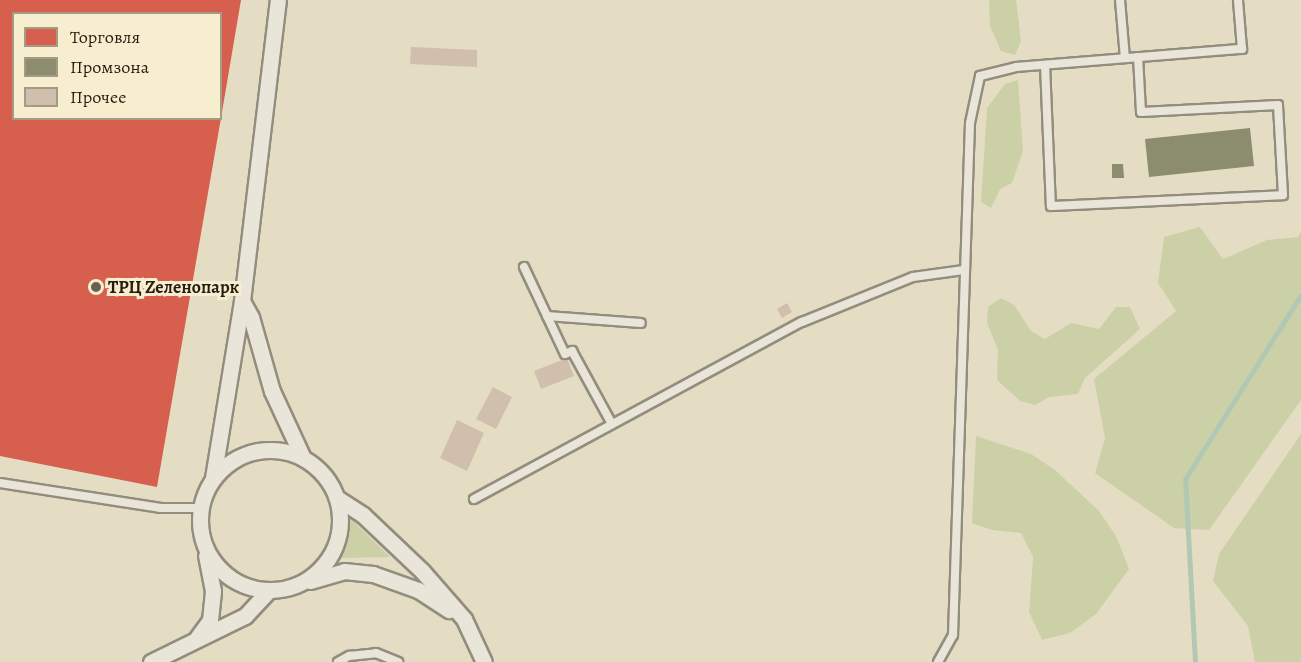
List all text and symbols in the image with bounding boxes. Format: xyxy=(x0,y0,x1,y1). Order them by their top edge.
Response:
legend xyxy=(12,12,222,120)
text: Торговля xyxy=(70,25,140,49)
text: Промзона xyxy=(70,55,149,79)
text: Прочее xyxy=(70,85,126,109)
place label: ТРЦ Zеленопарк xyxy=(108,276,239,298)
marker: ТРЦ Zеленопарк xyxy=(89,280,103,294)

